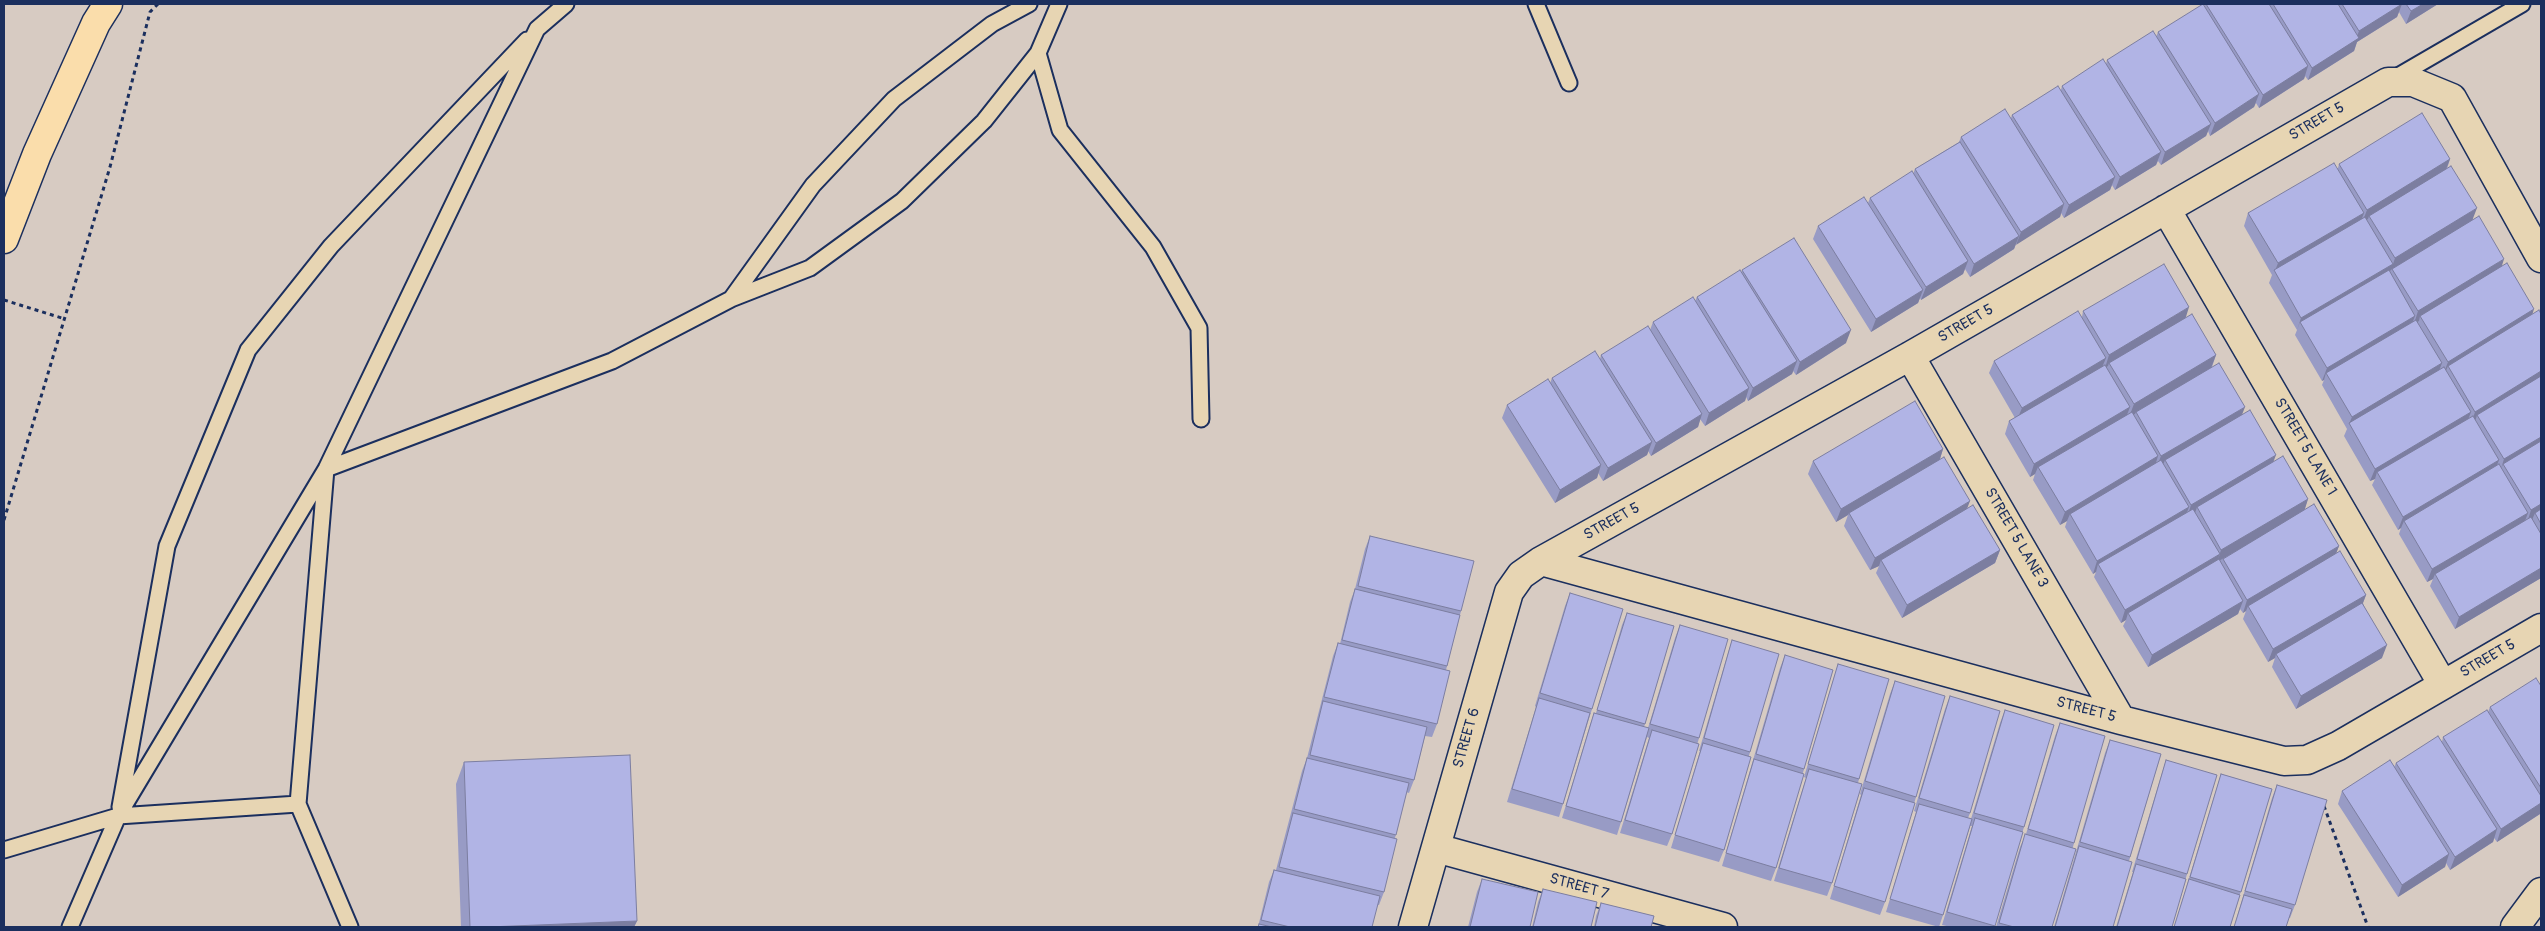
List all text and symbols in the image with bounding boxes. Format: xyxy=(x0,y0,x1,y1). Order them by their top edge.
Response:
street label: STREET 5 xyxy=(2286,99,2348,145)
street label: STREET 5 xyxy=(1935,301,1997,347)
street label: STREET 5 LANE 1 xyxy=(2270,395,2340,499)
street label: STREET 5 LANE 3 xyxy=(1980,485,2052,591)
street label: STREET 5 xyxy=(1581,499,1643,545)
street label: STREET 5 xyxy=(2457,636,2519,682)
street label: STREET 5 xyxy=(2054,693,2118,727)
street label: STREET 6 xyxy=(1450,706,1484,770)
street label: STREET 7 xyxy=(1547,870,1611,904)

